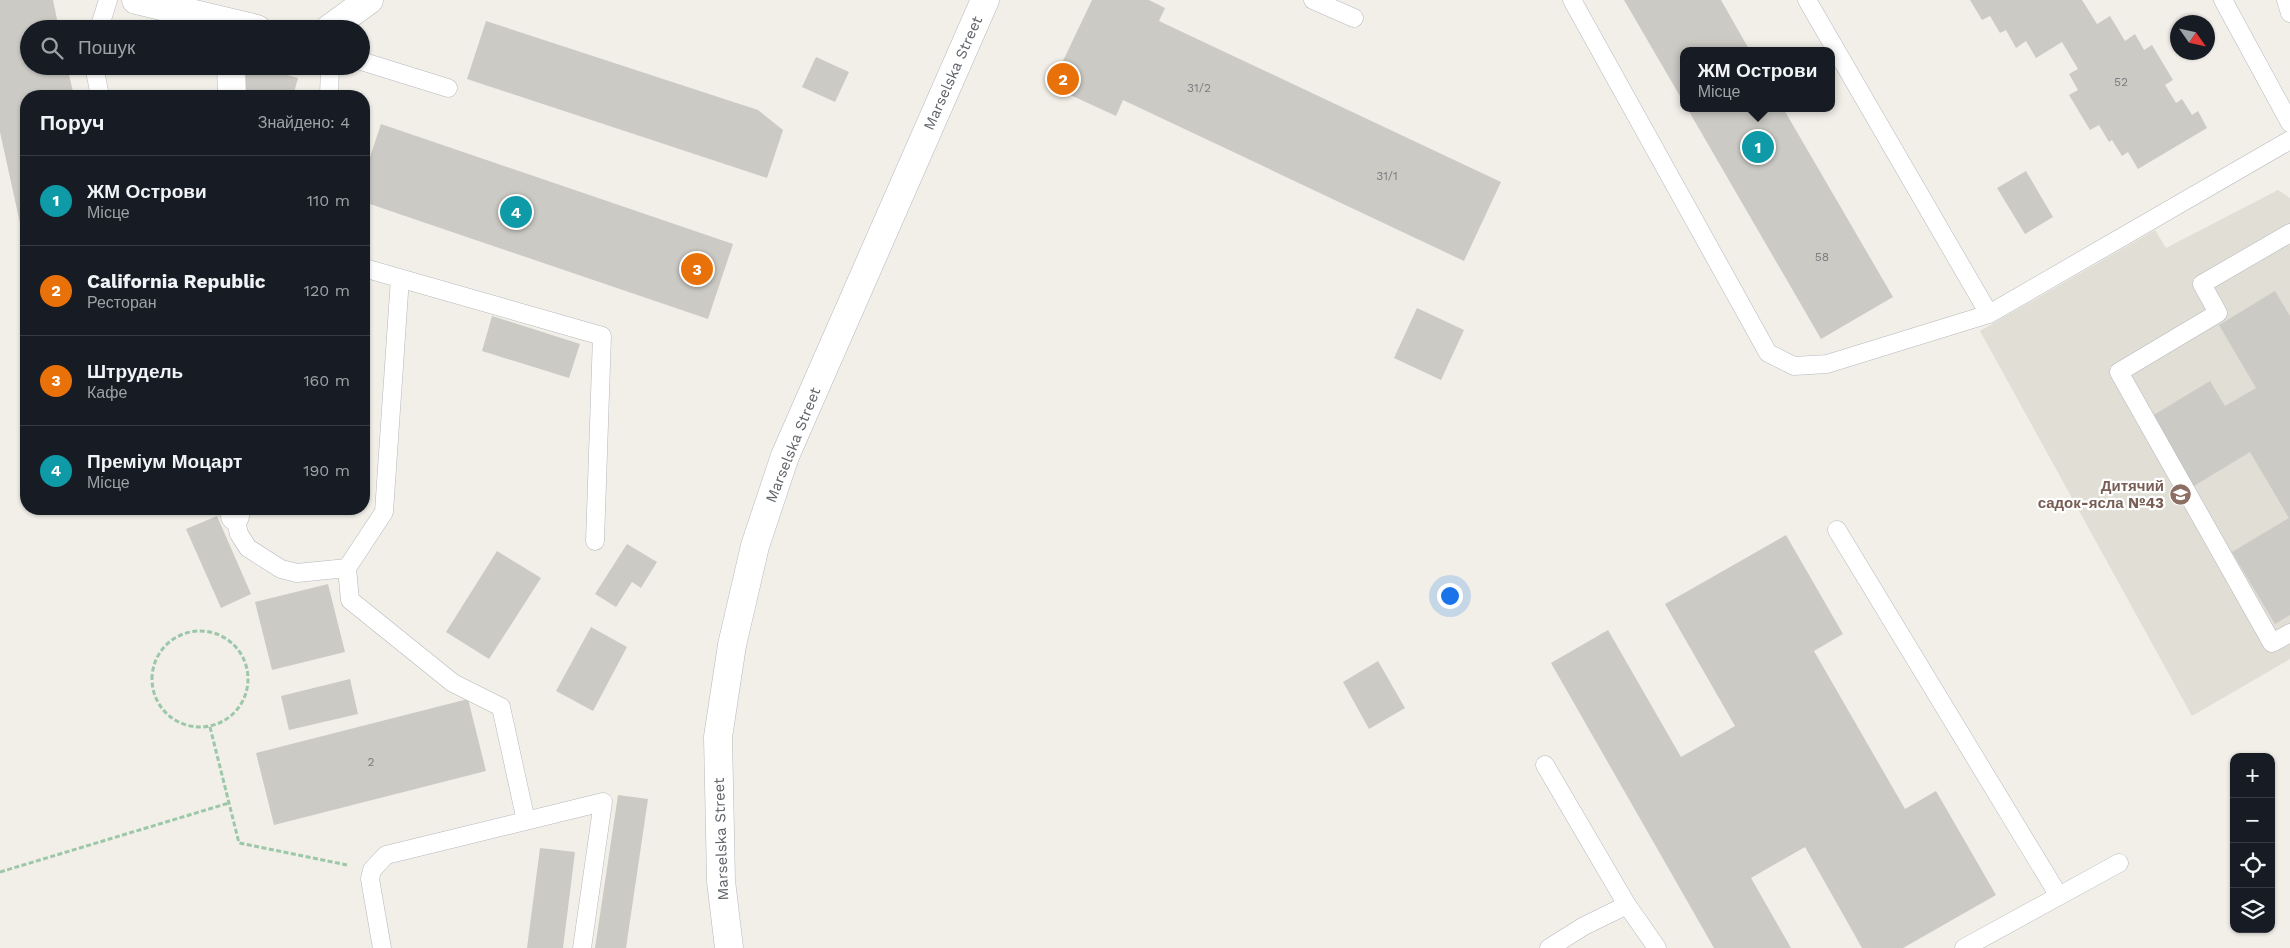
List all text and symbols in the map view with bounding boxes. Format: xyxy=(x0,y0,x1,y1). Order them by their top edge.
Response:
street label: Marselska Street xyxy=(920,13,986,133)
north arrow xyxy=(2170,15,2215,60)
search box xyxy=(20,20,370,75)
icon: search xyxy=(38,34,66,62)
text: Пошук xyxy=(78,36,135,59)
popup xyxy=(1680,47,1835,112)
text: ЖМ Острови xyxy=(1698,59,1817,82)
pin: 2 xyxy=(1047,60,1079,98)
house number: 52 xyxy=(2114,75,2128,89)
house number: 31/2 xyxy=(1187,81,1211,95)
text: Місце xyxy=(1698,82,1740,101)
text: Поруч xyxy=(40,110,104,135)
text: Знайдено: 4 xyxy=(258,113,350,132)
pin: 1 xyxy=(1742,128,1774,166)
house number: 31/1 xyxy=(1376,169,1398,183)
text: ЖМ Острови xyxy=(87,180,207,203)
text: 1 xyxy=(53,191,59,210)
text: 110 m xyxy=(307,191,350,210)
pin: 4 xyxy=(500,193,532,231)
text: Місце xyxy=(87,203,130,222)
pin: 3 xyxy=(681,250,713,288)
house number: 58 xyxy=(1815,250,1829,264)
text: California Republic xyxy=(87,270,266,293)
text: 2 xyxy=(51,281,61,300)
text: 120 m xyxy=(304,281,350,300)
text: Ресторан xyxy=(87,293,157,312)
text: Штрудель xyxy=(87,360,183,383)
text: 3 xyxy=(51,371,61,390)
text: 160 m xyxy=(303,371,350,390)
text: Кафе xyxy=(87,383,127,402)
street label: Marselska Street xyxy=(762,384,825,505)
text: Преміум Моцарт xyxy=(87,450,242,473)
text: 4 xyxy=(51,461,61,480)
text: 190 m xyxy=(303,461,350,480)
text: Місце xyxy=(87,473,130,492)
place label: Дитячий садок-ясла №43 xyxy=(2038,477,2164,512)
school or university icon: Дитячий садок-ясла №43 xyxy=(2168,483,2192,507)
your location xyxy=(1437,583,1463,609)
map controls xyxy=(2230,753,2275,933)
button: + xyxy=(2230,753,2275,798)
house number: 2 xyxy=(368,755,375,769)
street label: Marselska Street xyxy=(710,777,732,901)
button: − xyxy=(2230,798,2275,843)
button: locate xyxy=(2230,843,2275,888)
button: layers xyxy=(2230,888,2275,933)

